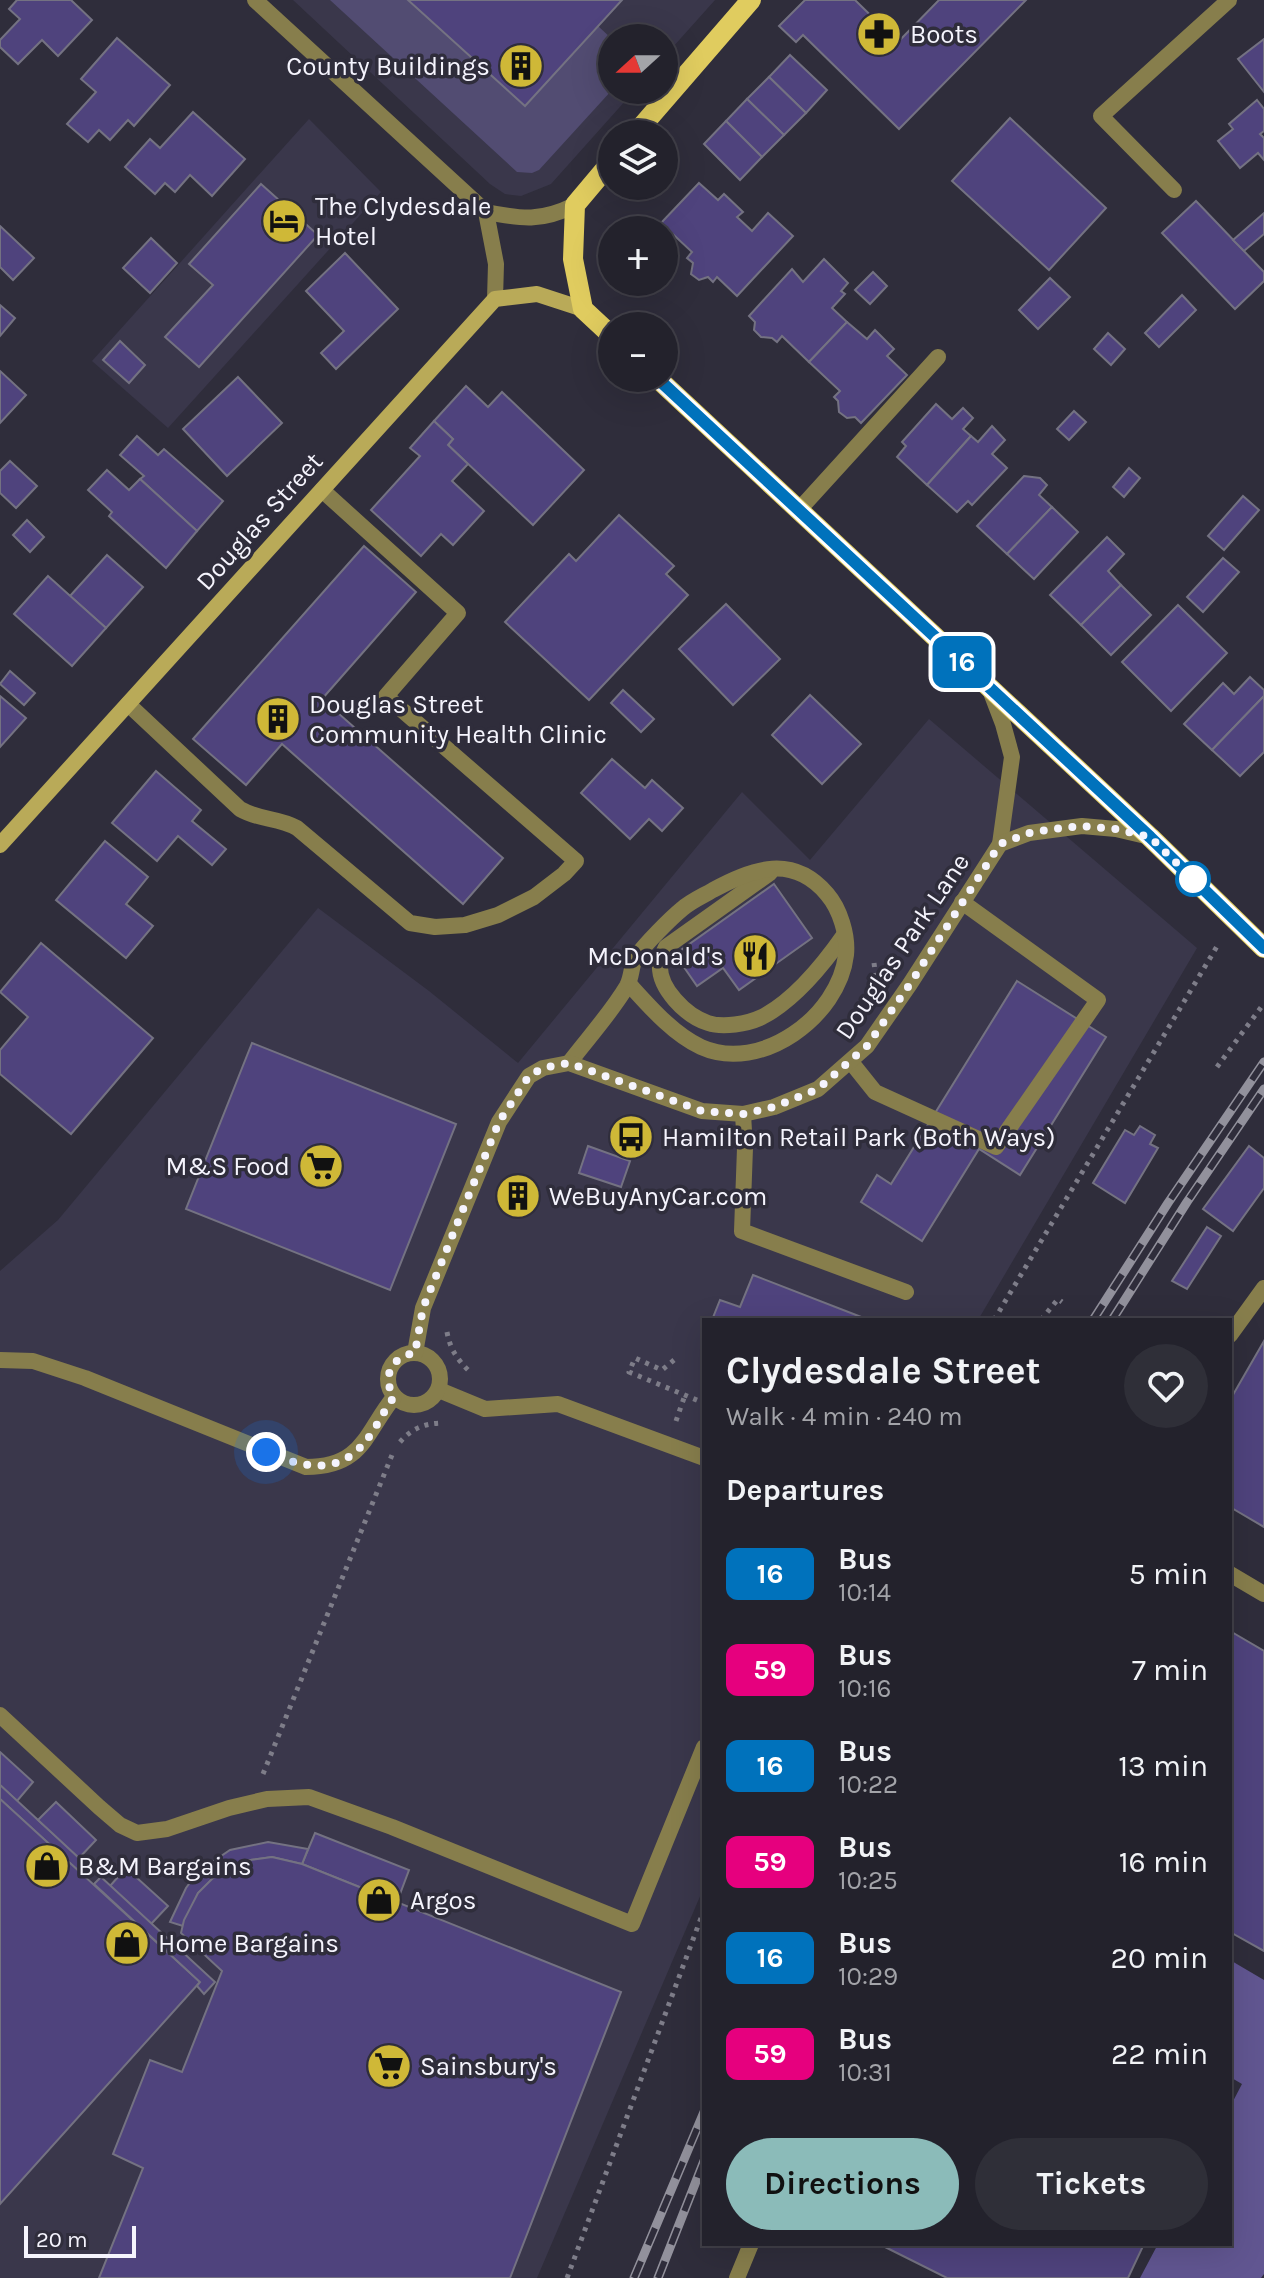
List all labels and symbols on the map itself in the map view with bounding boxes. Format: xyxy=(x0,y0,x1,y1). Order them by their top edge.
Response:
pharmacy icon: Boots xyxy=(855,10,903,58)
place label: Boots xyxy=(910,19,978,50)
north arrow xyxy=(598,24,678,104)
building icon: County Buildings xyxy=(497,42,545,90)
place label: County Buildings xyxy=(286,51,490,82)
place label: The Clydesdale Hotel xyxy=(315,191,491,252)
hotel icon: The Clydesdale Hotel xyxy=(260,197,308,245)
street label: Douglas Street xyxy=(189,446,329,597)
line badge: 16 xyxy=(926,636,998,688)
place label: Douglas Street Community Health Clinic xyxy=(309,689,607,750)
building icon: Douglas Street Community Health Clinic xyxy=(254,695,302,743)
street label: Douglas Park Lane xyxy=(829,847,976,1045)
unlabelled marker xyxy=(1176,862,1210,896)
restaurant icon: McDonald's xyxy=(731,932,779,980)
place label: McDonald's xyxy=(587,941,724,972)
bus stop icon: Hamilton Retail Park (Both Ways) xyxy=(607,1113,655,1161)
place label: Hamilton Retail Park (Both Ways) xyxy=(662,1122,1055,1153)
supermarket icon: M&S Food xyxy=(297,1142,345,1190)
place label: M&S Food xyxy=(166,1151,290,1182)
building icon: WeBuyAnyCar.com xyxy=(494,1172,542,1220)
place label: WeBuyAnyCar.com xyxy=(549,1181,767,1212)
your location xyxy=(246,1432,286,1472)
shop icon: B&M Bargains xyxy=(23,1842,71,1890)
place label: B&M Bargains xyxy=(78,1851,252,1882)
shop icon: Argos xyxy=(355,1876,403,1924)
place label: Argos xyxy=(410,1885,476,1916)
shop icon: Home Bargains xyxy=(103,1919,151,1967)
place label: Home Bargains xyxy=(158,1928,339,1959)
supermarket icon: Sainsbury's xyxy=(365,2042,413,2090)
place label: Sainsbury's xyxy=(420,2051,557,2082)
scale bar xyxy=(24,2222,136,2258)

